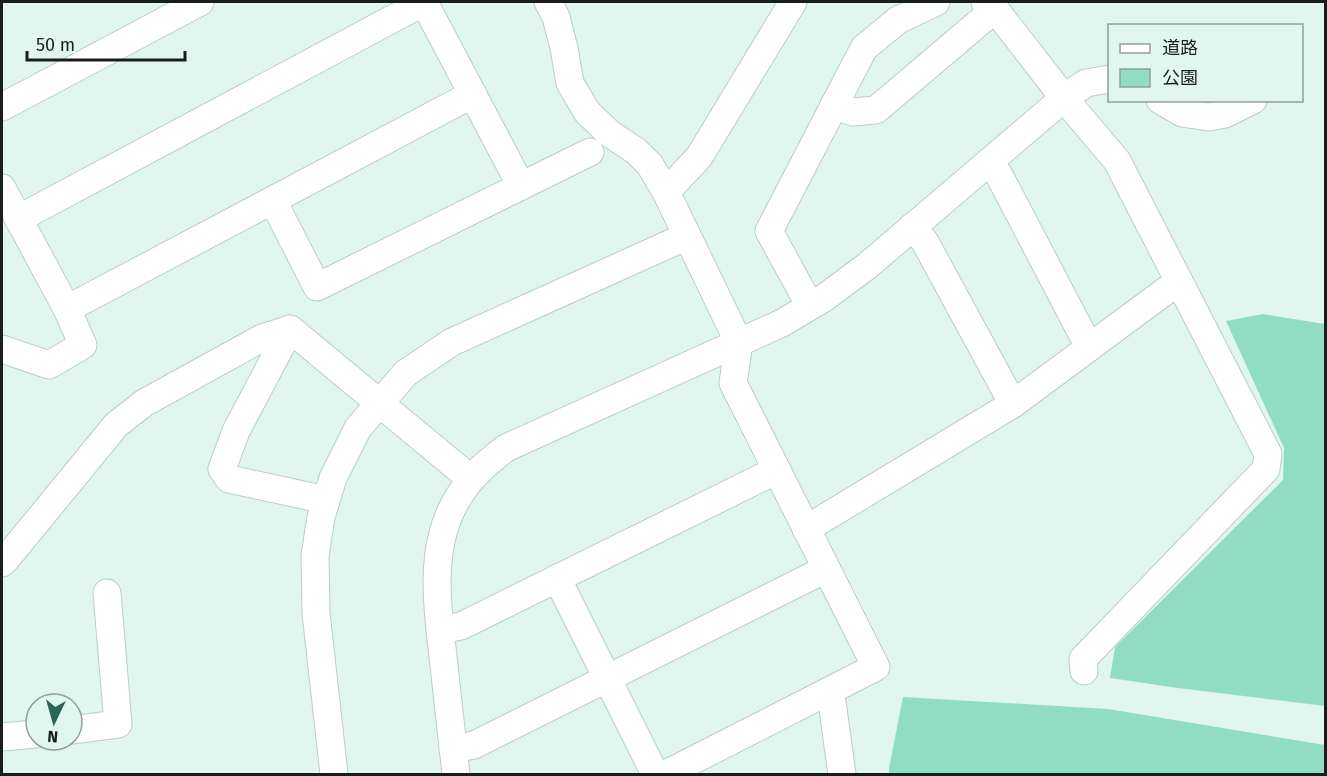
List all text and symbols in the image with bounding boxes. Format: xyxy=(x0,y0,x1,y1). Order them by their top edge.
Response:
scale bar xyxy=(27,24,184,62)
legend xyxy=(1108,24,1303,102)
text: 50 m xyxy=(36,34,75,56)
text: 道路 xyxy=(1162,37,1198,59)
text: 公園 xyxy=(1162,67,1198,89)
north arrow xyxy=(24,692,84,752)
text: N xyxy=(47,727,59,746)

